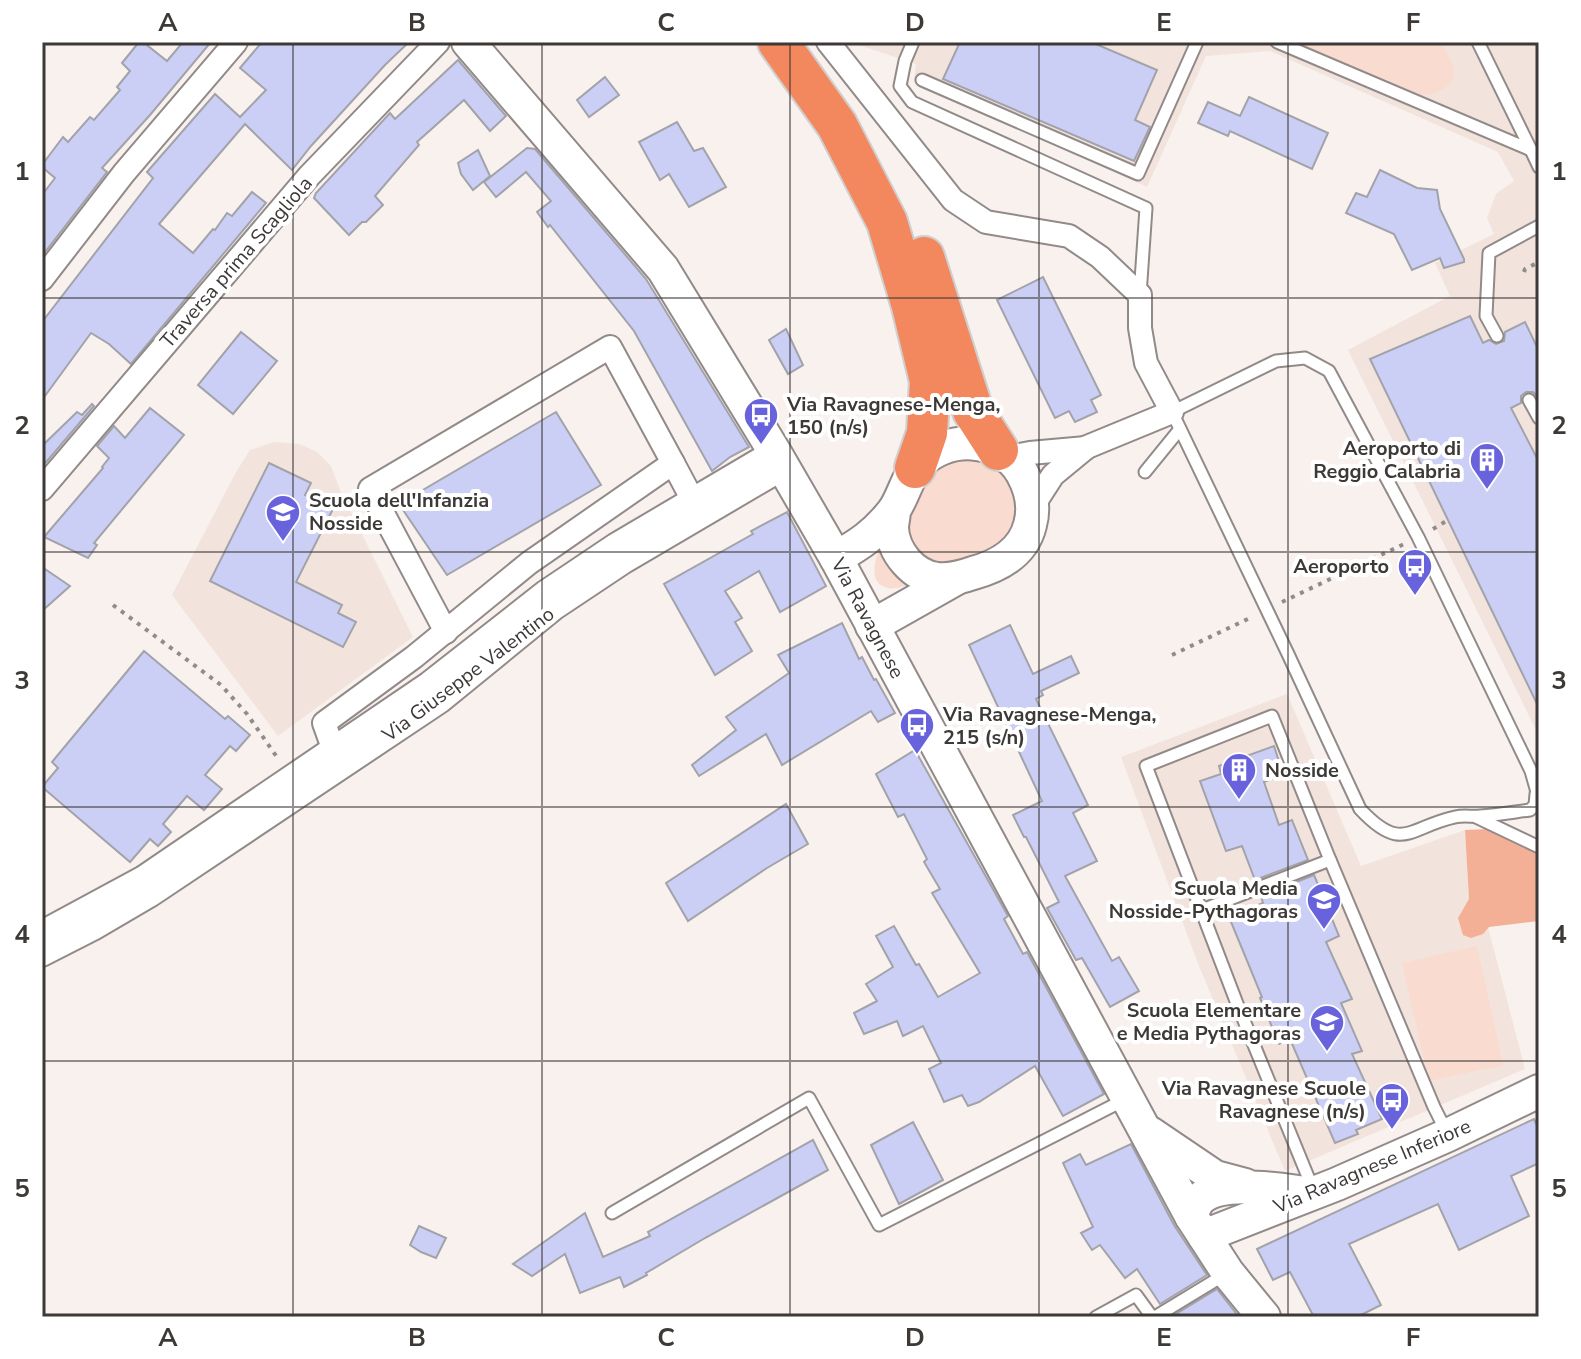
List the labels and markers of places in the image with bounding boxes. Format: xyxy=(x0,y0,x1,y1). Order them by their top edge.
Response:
place label: Via Ravagnese-Menga, 150 (n/s) xyxy=(786,391,1000,441)
bus stop icon: Via Ravagnese-Menga, 150 (n/s) xyxy=(742,396,780,446)
place label: Aeroporto di Reggio Calabria xyxy=(1313,435,1461,485)
building icon: Aeroporto di Reggio Calabria xyxy=(1468,441,1506,491)
place label: Scuola dell'Infanzia Nosside xyxy=(309,487,489,537)
school or university icon: Scuola dell'Infanzia Nosside xyxy=(264,493,302,543)
bus stop icon: Aeroporto xyxy=(1396,547,1434,597)
place label: Aeroporto xyxy=(1293,553,1389,580)
place label: Via Ravagnese-Menga, 215 (s/n) xyxy=(942,701,1156,751)
bus stop icon: Via Ravagnese-Menga, 215 (s/n) xyxy=(898,706,936,756)
building icon: Nosside xyxy=(1220,751,1258,801)
place label: Nosside xyxy=(1265,757,1339,784)
place label: Scuola Media Nosside-Pythagoras xyxy=(1109,875,1298,925)
school or university icon: Scuola Media Nosside-Pythagoras xyxy=(1305,881,1343,931)
place label: Scuola Elementare e Media Pythagoras xyxy=(1117,997,1301,1047)
school or university icon: Scuola Elementare e Media Pythagoras xyxy=(1308,1003,1346,1053)
place label: Via Ravagnese Scuole Ravagnese (n/s) xyxy=(1161,1075,1366,1125)
bus stop icon: Via Ravagnese Scuole Ravagnese (n/s) xyxy=(1373,1081,1411,1131)

